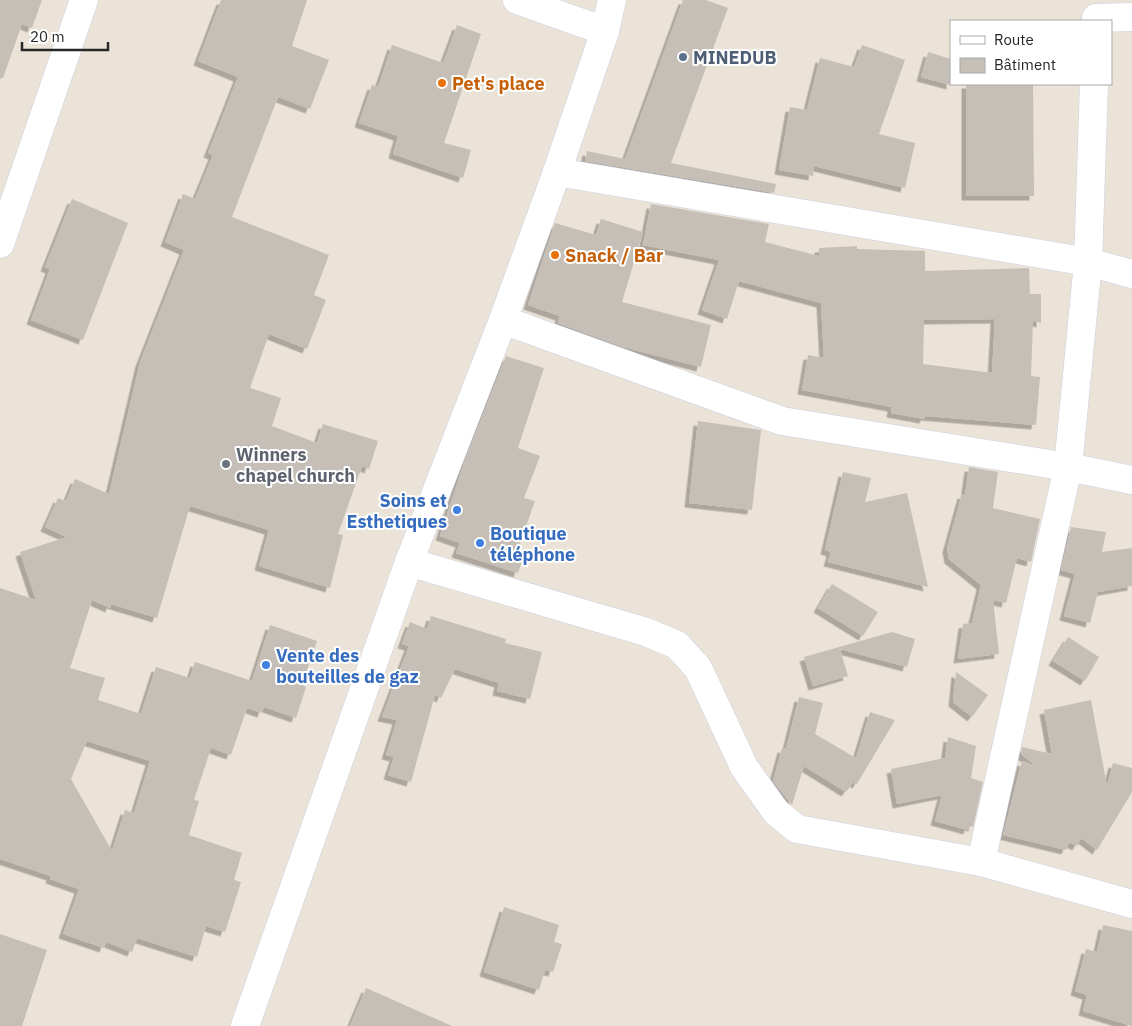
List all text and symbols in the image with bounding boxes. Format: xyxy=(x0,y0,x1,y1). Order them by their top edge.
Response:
scale bar xyxy=(22,20,109,52)
legend xyxy=(950,20,1112,85)
text: 20 m xyxy=(30,27,65,46)
text: Route xyxy=(994,30,1034,49)
place label: MINEDUB xyxy=(693,46,777,69)
marker: MINEDUB xyxy=(677,51,689,63)
text: Bâtiment xyxy=(994,55,1056,74)
place label: Pet's place xyxy=(452,72,545,95)
marker: Pet's place xyxy=(436,77,448,89)
place label: Snack / Bar xyxy=(565,244,663,267)
marker: Snack / Bar xyxy=(549,249,561,261)
place label: Winners chapel church xyxy=(236,443,355,487)
marker: Winners chapel church xyxy=(220,458,232,470)
place label: Soins et Esthetiques xyxy=(347,489,447,533)
marker: Soins et Esthetiques xyxy=(451,504,463,516)
place label: Boutique téléphone xyxy=(490,522,575,566)
marker: Boutique téléphone xyxy=(474,537,486,549)
place label: Vente des bouteilles de gaz xyxy=(276,644,419,688)
marker: Vente des bouteilles de gaz xyxy=(260,659,272,671)

